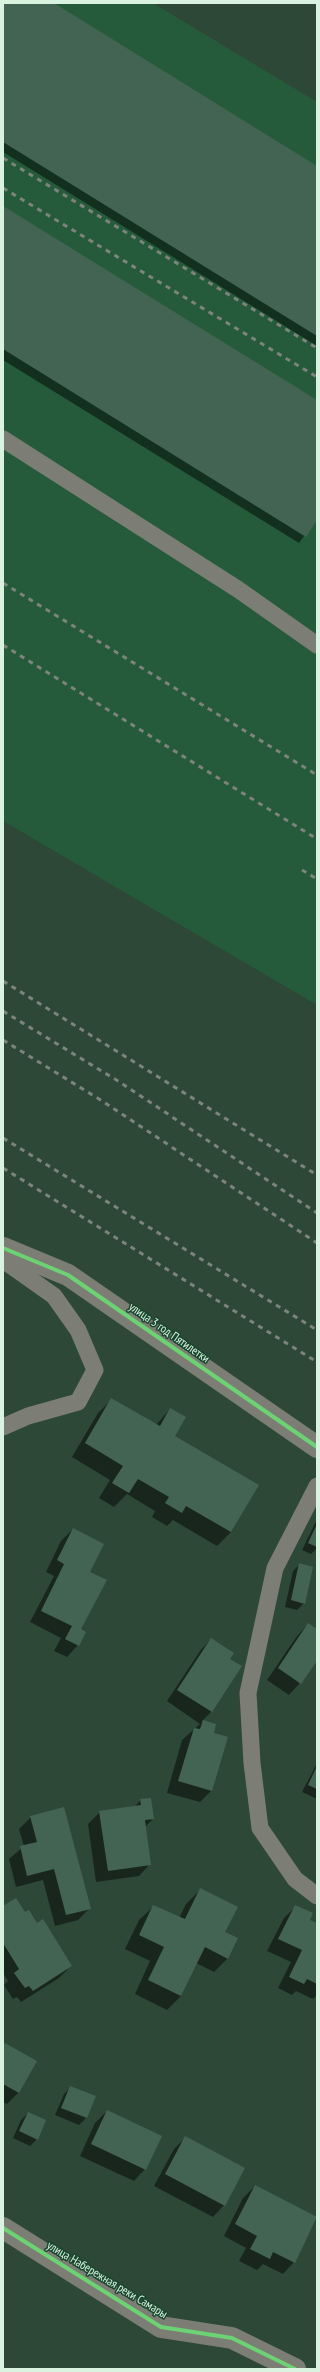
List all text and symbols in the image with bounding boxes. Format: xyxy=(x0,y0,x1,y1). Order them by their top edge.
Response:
street label: улица 3 год Пятилетки xyxy=(126,1300,212,1366)
street label: улица Набережная реки Самары xyxy=(44,2238,170,2322)

